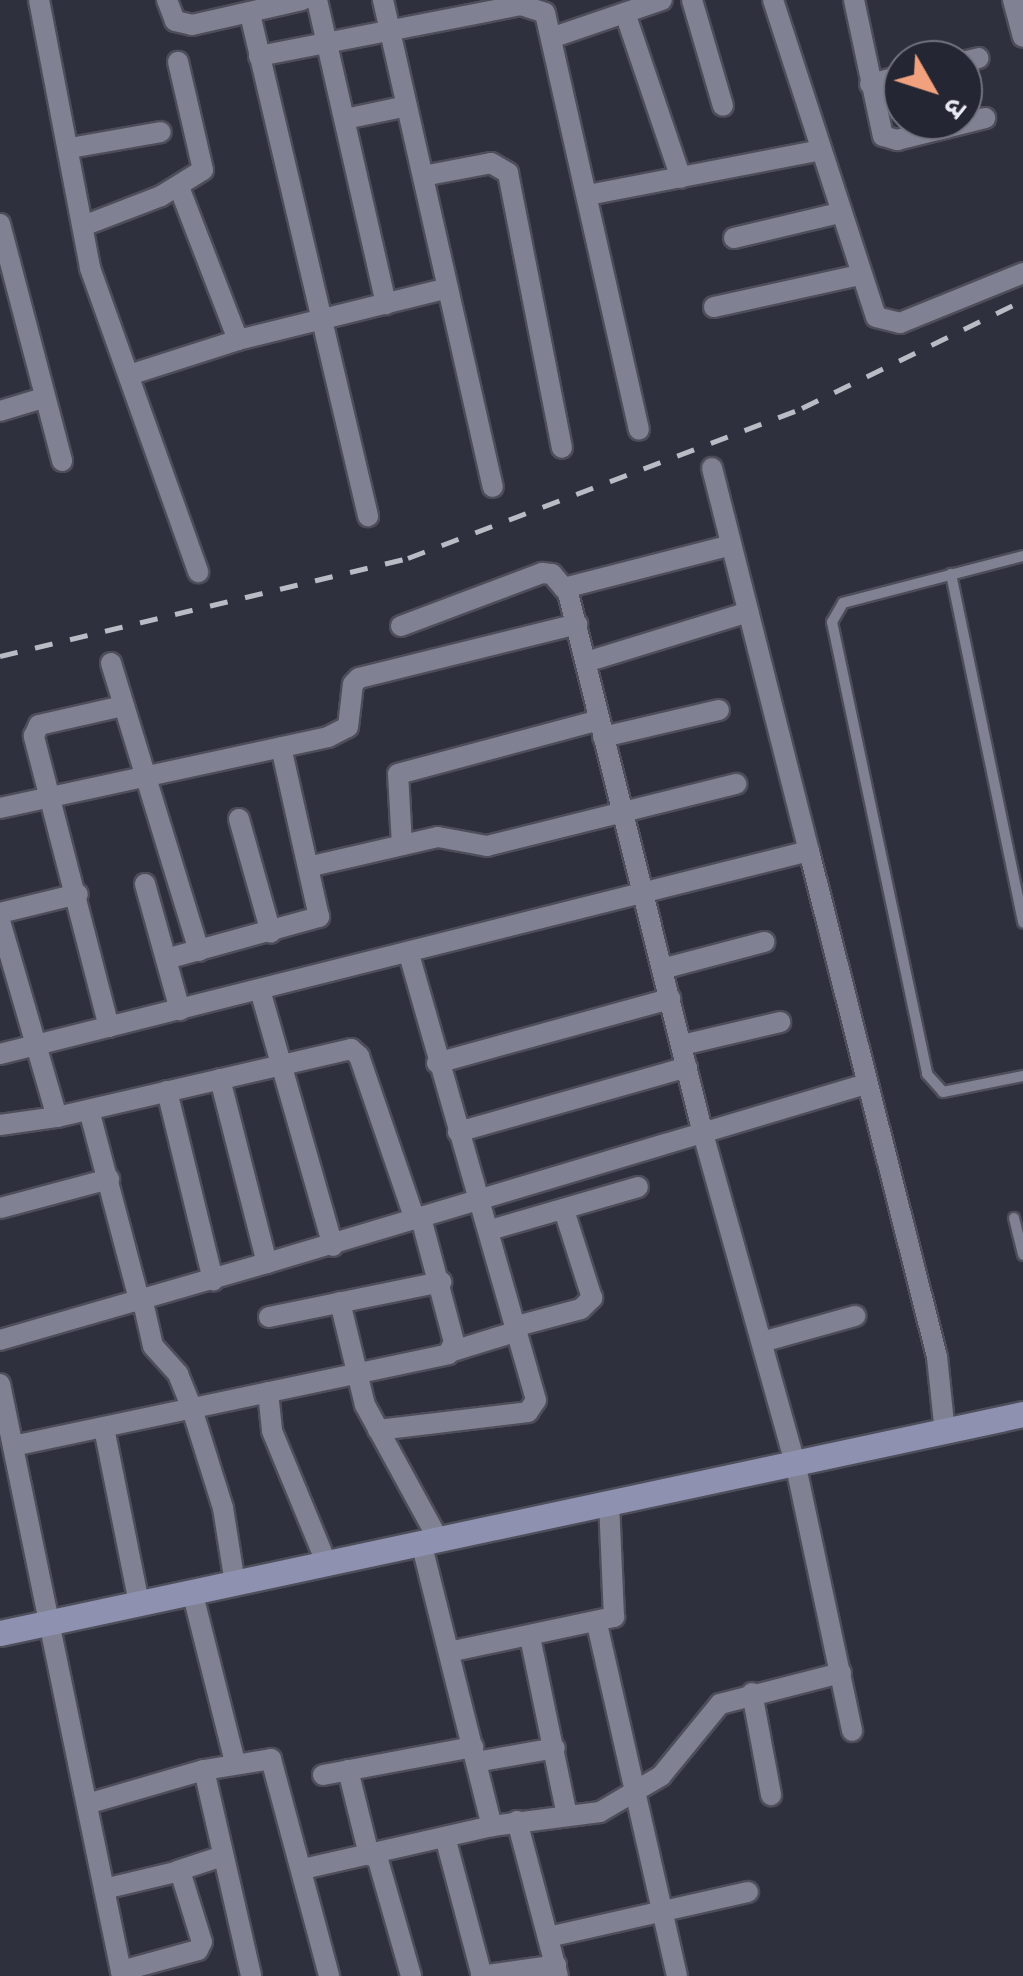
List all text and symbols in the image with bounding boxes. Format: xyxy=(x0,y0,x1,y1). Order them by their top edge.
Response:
north arrow xyxy=(883,40,983,140)
text: उ xyxy=(937,91,973,125)

